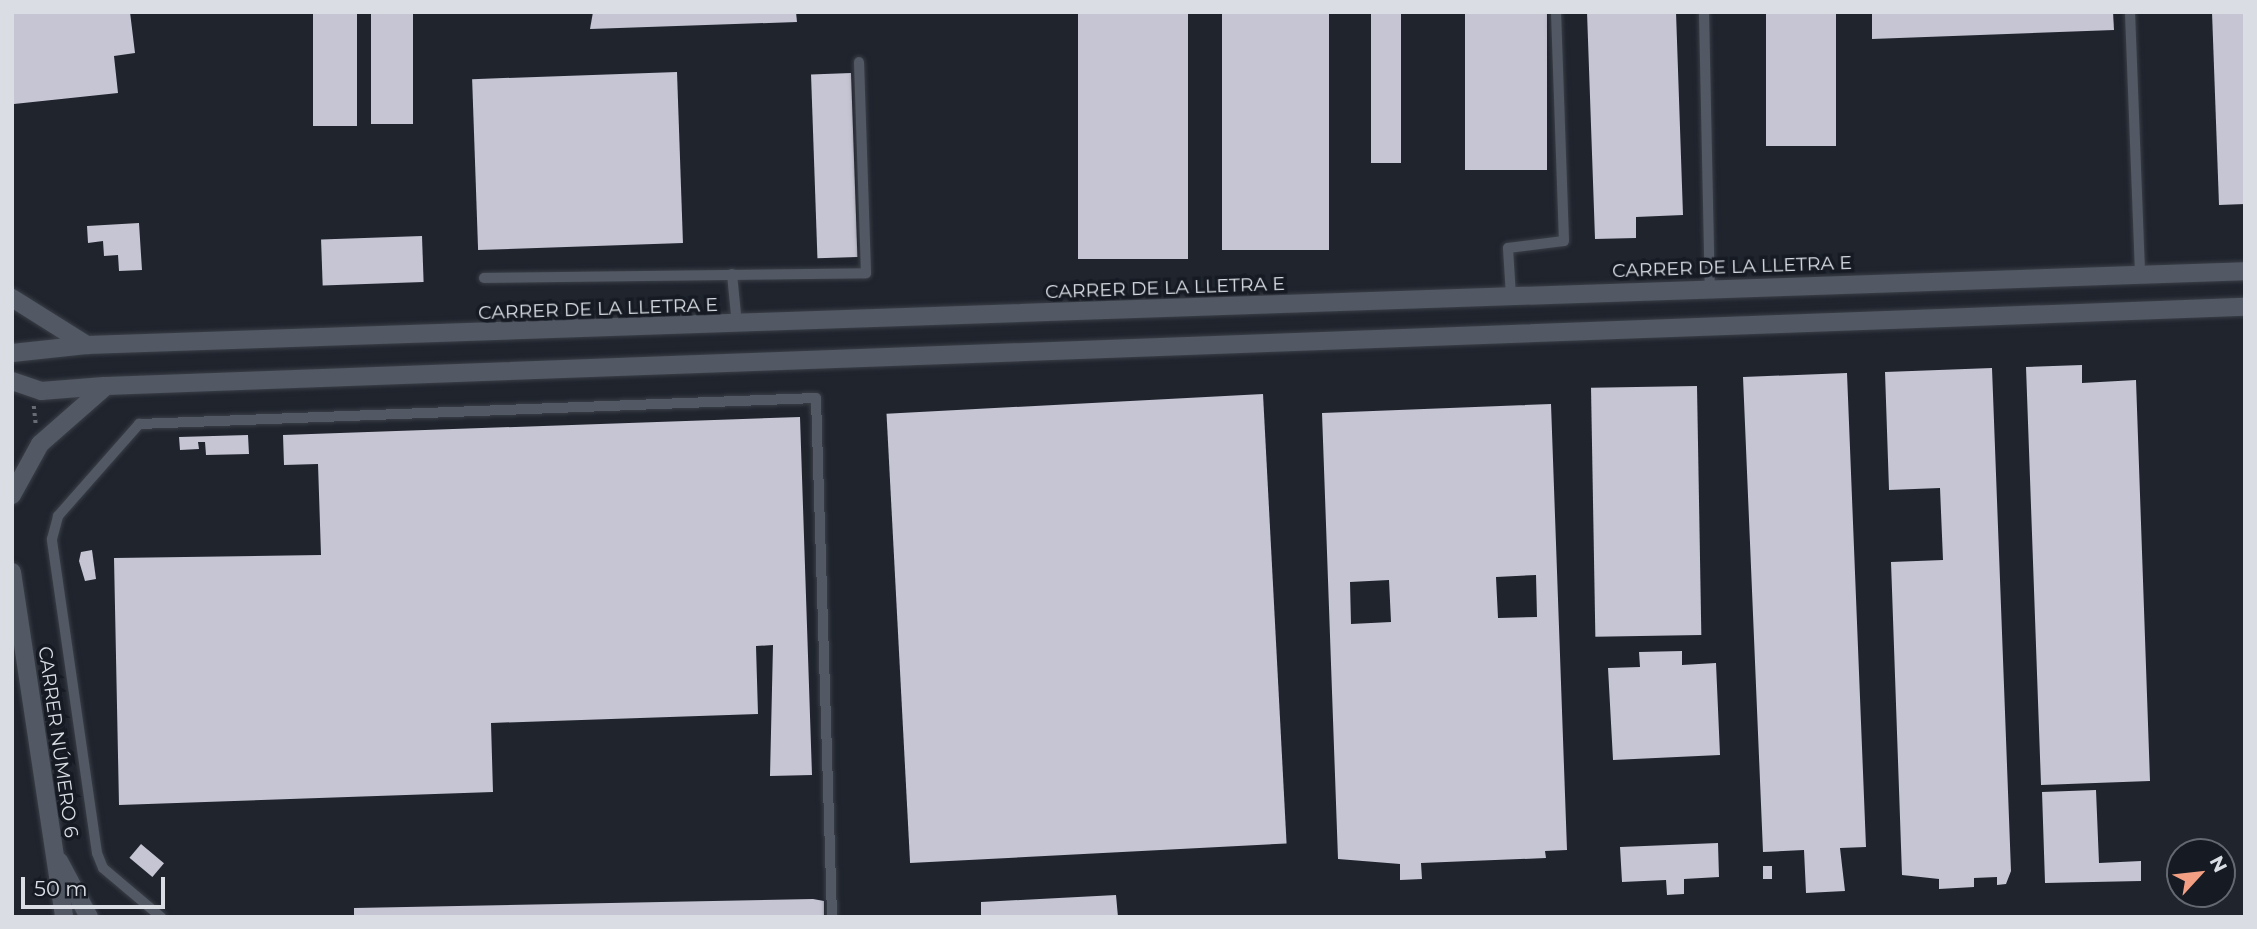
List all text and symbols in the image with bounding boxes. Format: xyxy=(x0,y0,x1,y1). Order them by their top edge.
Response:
street label: CARRER DE LA LLETRA E xyxy=(1612,251,1852,283)
street label: CARRER DE LA LLETRA E xyxy=(1045,272,1285,304)
street label: CARRER DE LA LLETRA E xyxy=(478,293,718,325)
street label: CARRER NÚMERO 6 xyxy=(33,645,83,839)
north arrow xyxy=(2166,838,2236,908)
text: N xyxy=(2205,852,2232,876)
scale bar xyxy=(24,862,168,906)
text: 50 m xyxy=(34,876,88,901)

